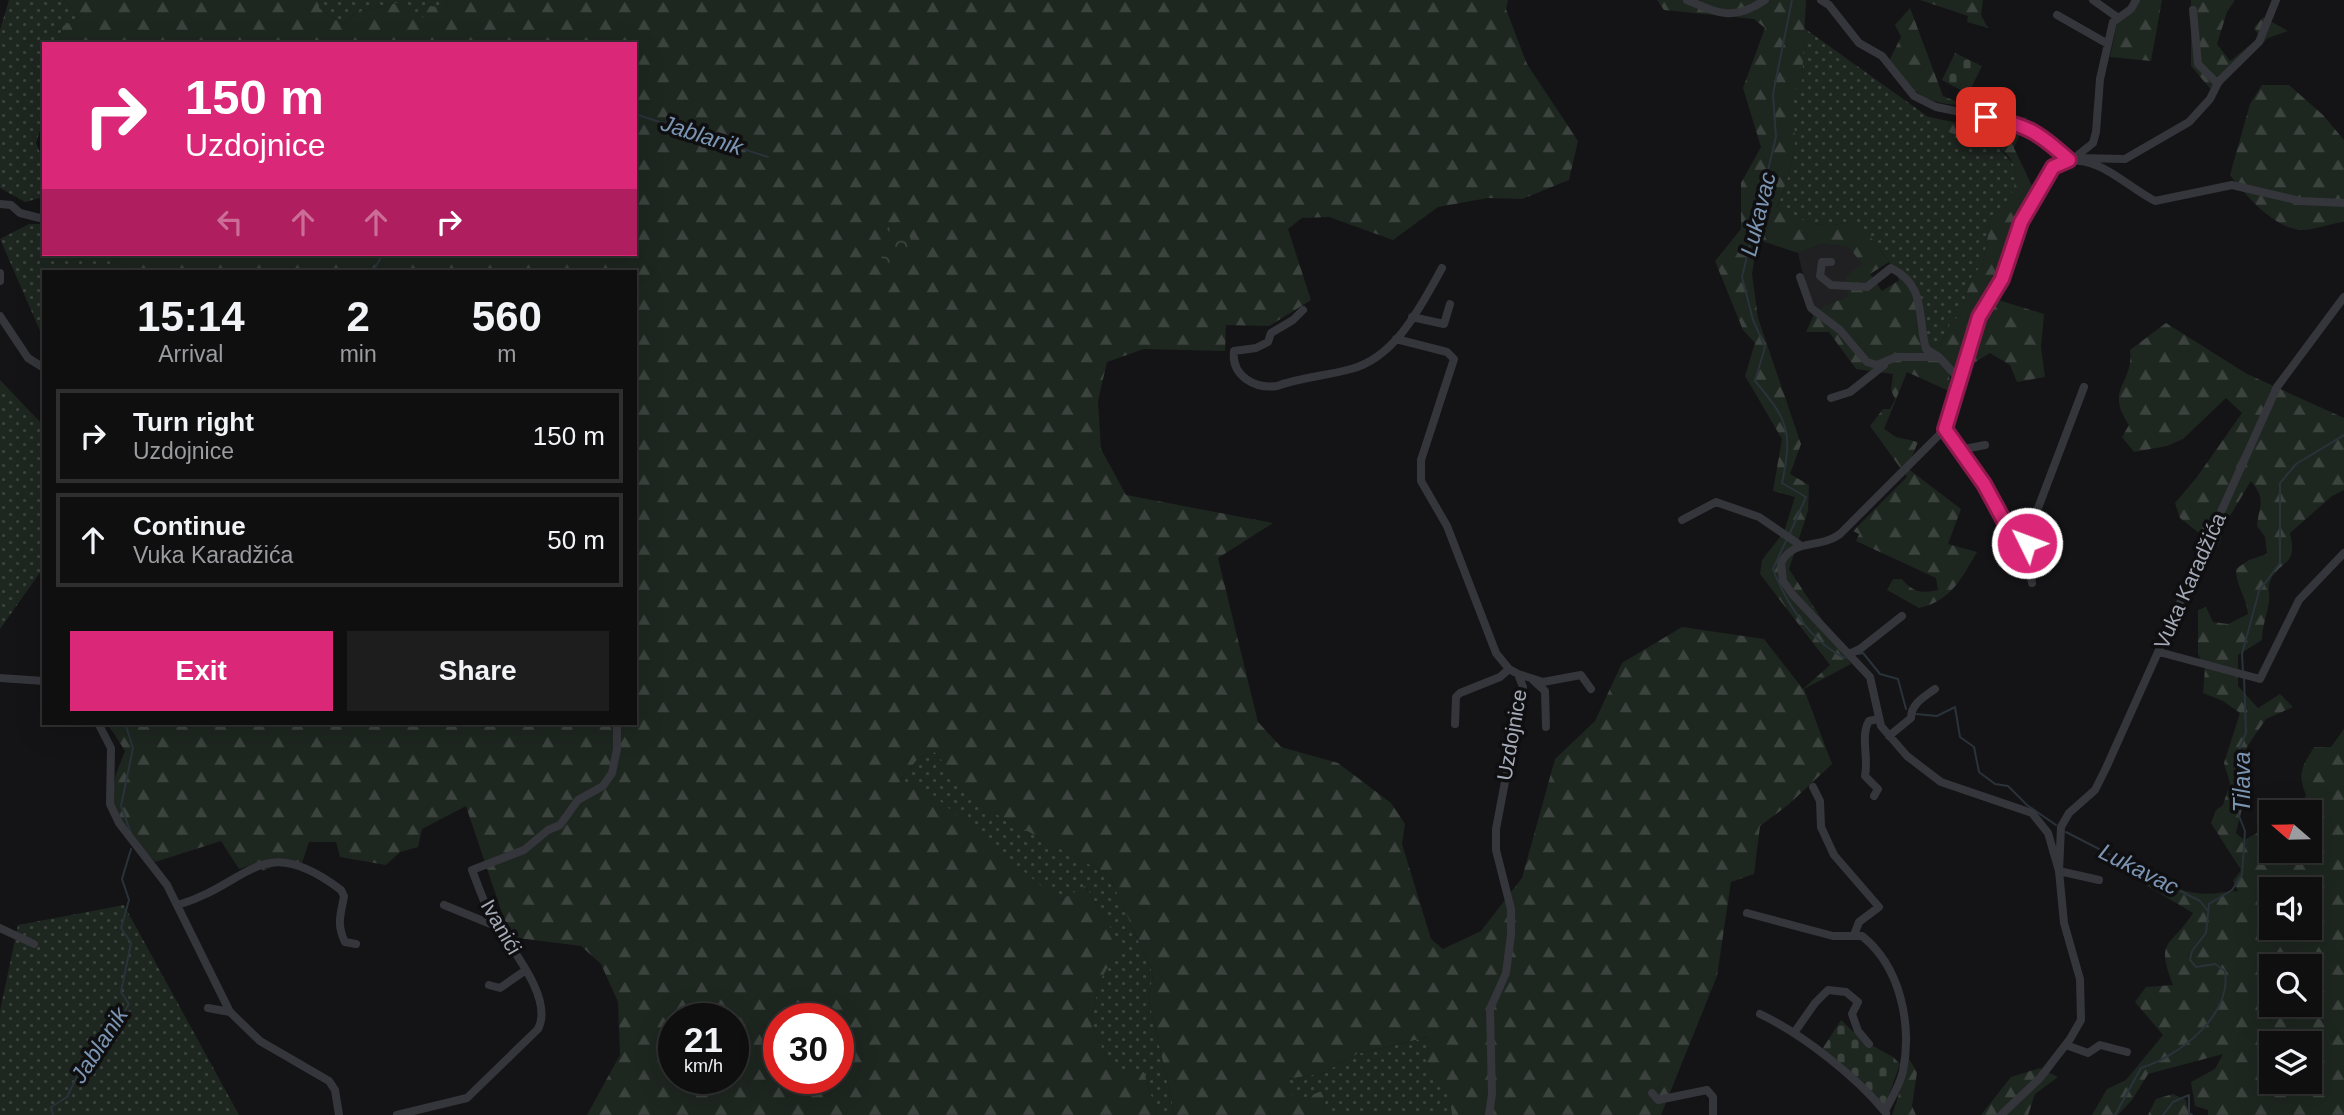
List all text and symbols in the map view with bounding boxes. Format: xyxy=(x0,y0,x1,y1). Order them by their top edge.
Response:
icon: right xyxy=(70,70,161,161)
text: 150 m xyxy=(185,70,324,124)
pin xyxy=(1956,87,2016,147)
icon: arrive xyxy=(1967,98,2005,136)
water label: Jablanik xyxy=(657,109,748,161)
text: Uzdojnice xyxy=(185,127,326,163)
water label: Lukavac xyxy=(1735,169,1781,259)
icon: left xyxy=(211,203,249,241)
icon: ahead xyxy=(284,203,322,241)
icon: ahead xyxy=(357,203,395,241)
icon: right xyxy=(430,203,468,241)
text: 15:14 xyxy=(137,293,245,340)
text: 2 xyxy=(346,293,370,340)
text: 560 xyxy=(472,293,542,340)
text: Arrival xyxy=(158,341,223,367)
text: min xyxy=(340,341,377,367)
text: m xyxy=(497,341,516,367)
text: Turn right xyxy=(133,407,254,437)
icon: right xyxy=(74,417,112,455)
text: 150 m xyxy=(533,421,605,451)
text: Uzdojnice xyxy=(133,438,234,464)
position arrow xyxy=(1990,506,2064,580)
street label: Vuka Karadžića xyxy=(2149,509,2230,652)
text: Continue xyxy=(133,511,246,541)
icon: ahead xyxy=(74,521,112,559)
text: 50 m xyxy=(547,525,605,555)
text: Vuka Karadžića xyxy=(133,542,293,568)
button: Exit xyxy=(70,631,333,711)
button: Share xyxy=(347,631,609,711)
street label: Uzdojnice xyxy=(1492,688,1531,782)
water label: Tilava xyxy=(2229,751,2255,813)
north arrow xyxy=(2259,800,2322,863)
map controls xyxy=(2259,800,2322,1094)
water label: Lukavac xyxy=(2095,838,2184,900)
button: sound xyxy=(2259,877,2322,940)
street label: Ivanići xyxy=(477,895,526,958)
button: search xyxy=(2259,954,2322,1017)
water label: Jablanik xyxy=(65,1001,134,1088)
speed limit sign: 30 xyxy=(763,1003,854,1094)
text: 21 xyxy=(684,1020,723,1059)
button: layers xyxy=(2259,1031,2322,1094)
text: km/h xyxy=(684,1056,723,1076)

